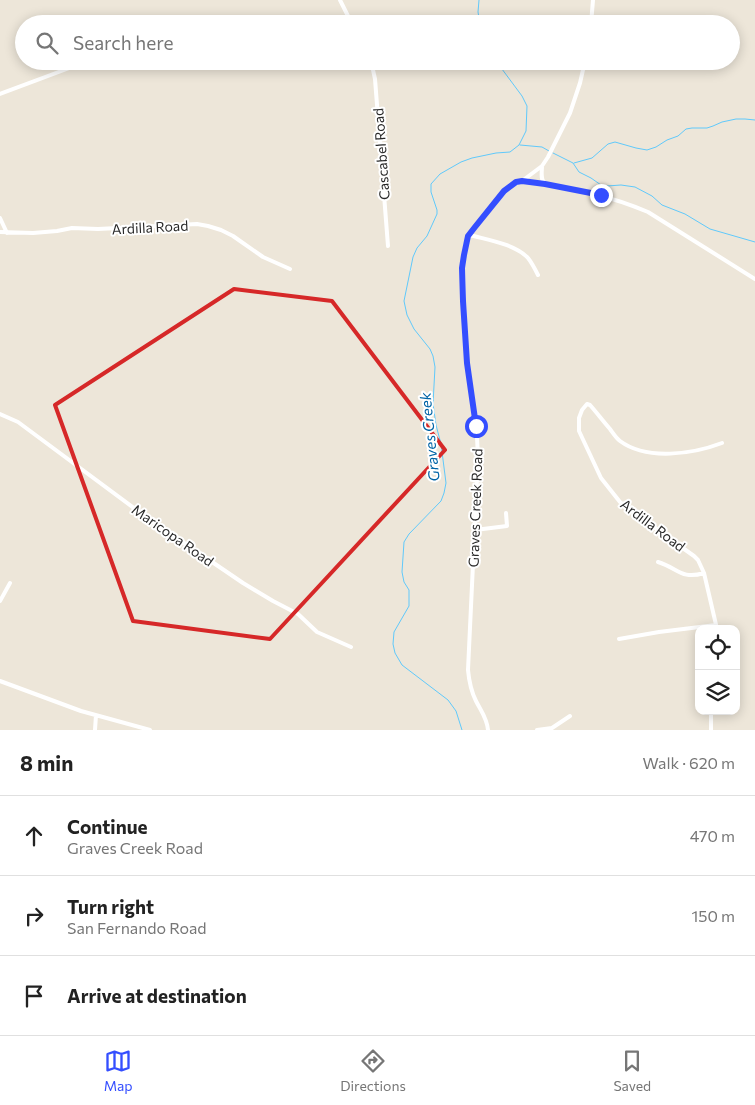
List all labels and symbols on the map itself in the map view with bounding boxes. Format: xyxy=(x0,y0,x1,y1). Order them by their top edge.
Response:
street label: Cascabel Road xyxy=(369,107,393,201)
route end xyxy=(590,184,613,207)
street label: Ardilla Road xyxy=(111,217,189,237)
water label: Graves Creek xyxy=(415,391,443,482)
route start xyxy=(465,415,488,438)
street label: Graves Creek Road xyxy=(464,448,486,568)
street label: Ardilla Road xyxy=(617,495,689,555)
street label: Maricopa Road xyxy=(129,500,217,570)

